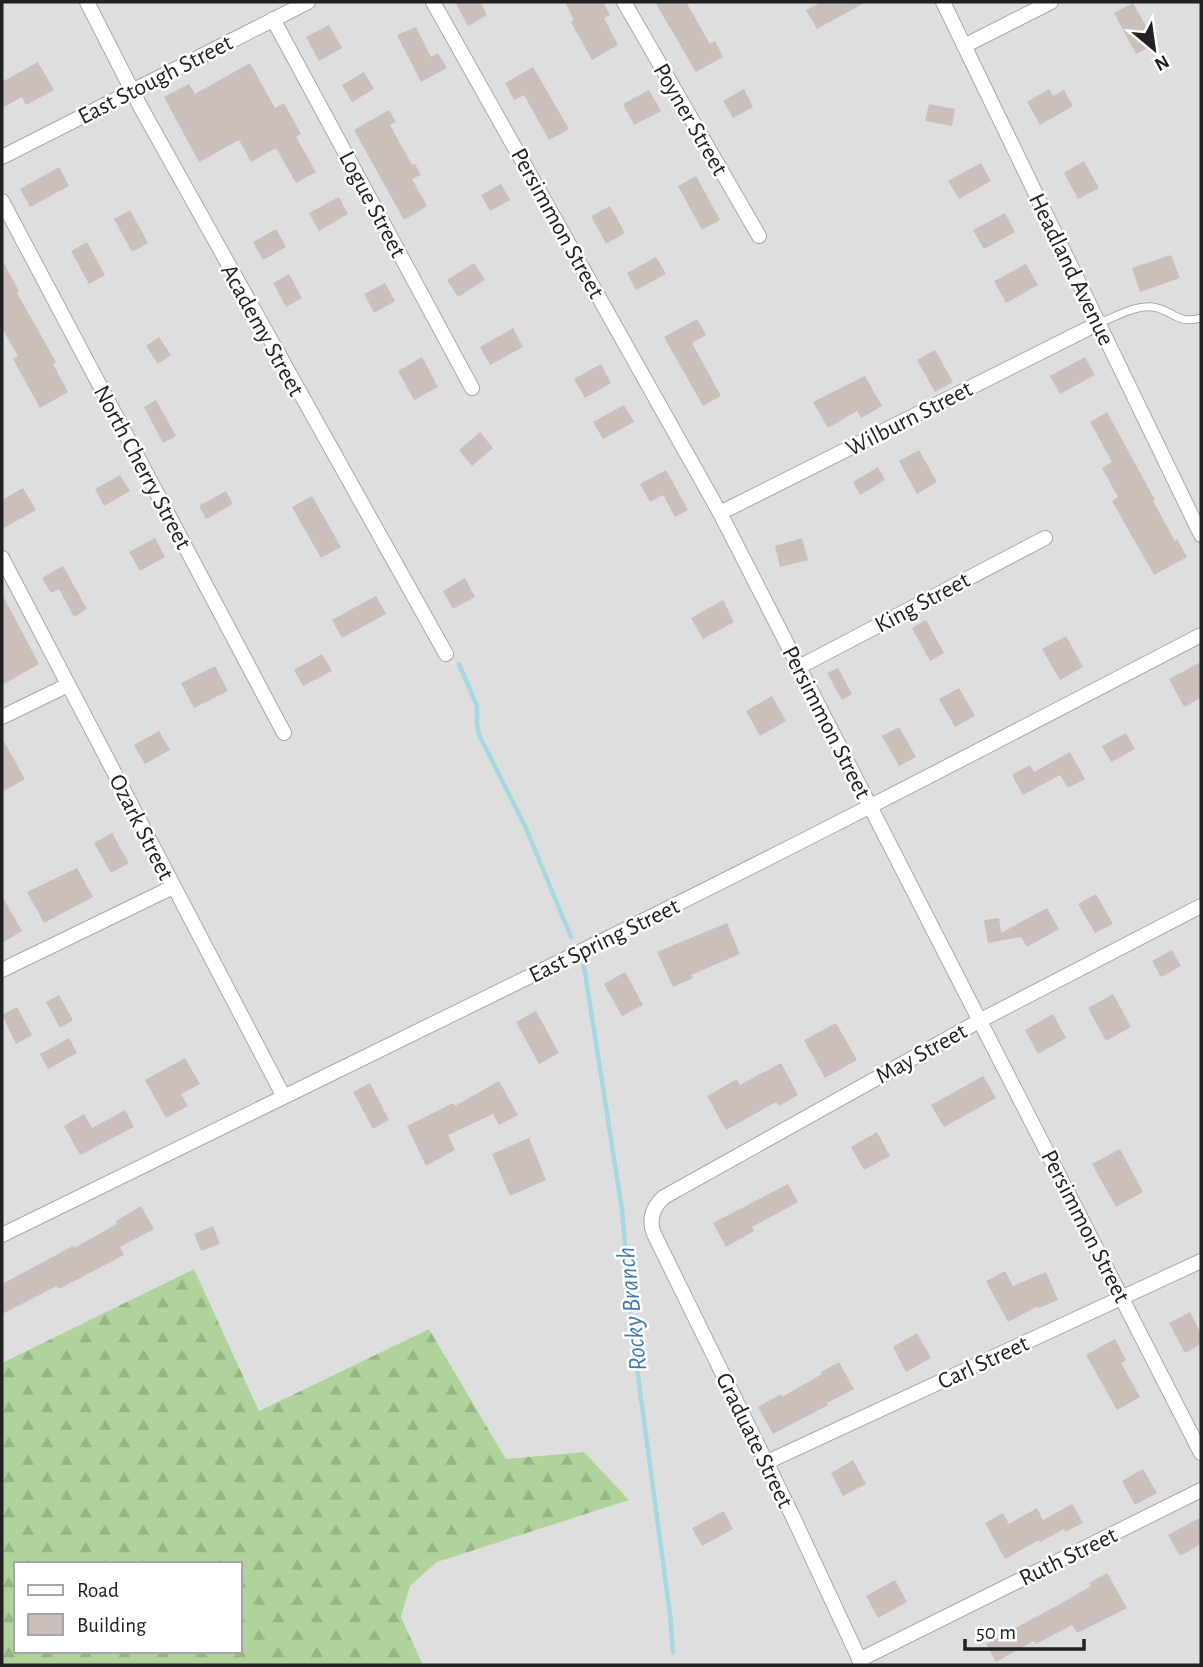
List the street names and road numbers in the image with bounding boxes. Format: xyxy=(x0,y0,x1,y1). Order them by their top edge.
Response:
street label: East Stough Street xyxy=(74,30,237,129)
street label: Poyner Street xyxy=(649,59,732,180)
street label: Persimmon Street xyxy=(506,144,608,303)
street label: Logue Street xyxy=(334,147,410,262)
street label: Headland Avenue xyxy=(1024,190,1118,349)
street label: Academy Street xyxy=(216,261,308,401)
street label: Wilburn Street xyxy=(842,377,977,461)
street label: North Cherry Street xyxy=(89,382,196,554)
street label: King Street xyxy=(871,568,974,638)
street label: Persimmon Street xyxy=(777,642,875,803)
street label: Ozark Street xyxy=(104,771,178,885)
street label: East Spring Street xyxy=(525,894,684,988)
street label: May Street xyxy=(872,1019,971,1089)
street label: Persimmon Street xyxy=(1036,1146,1134,1307)
street label: Carl Street xyxy=(934,1331,1033,1394)
street label: Graduate Street xyxy=(711,1369,797,1512)
street label: Ruth Street xyxy=(1016,1523,1121,1591)

